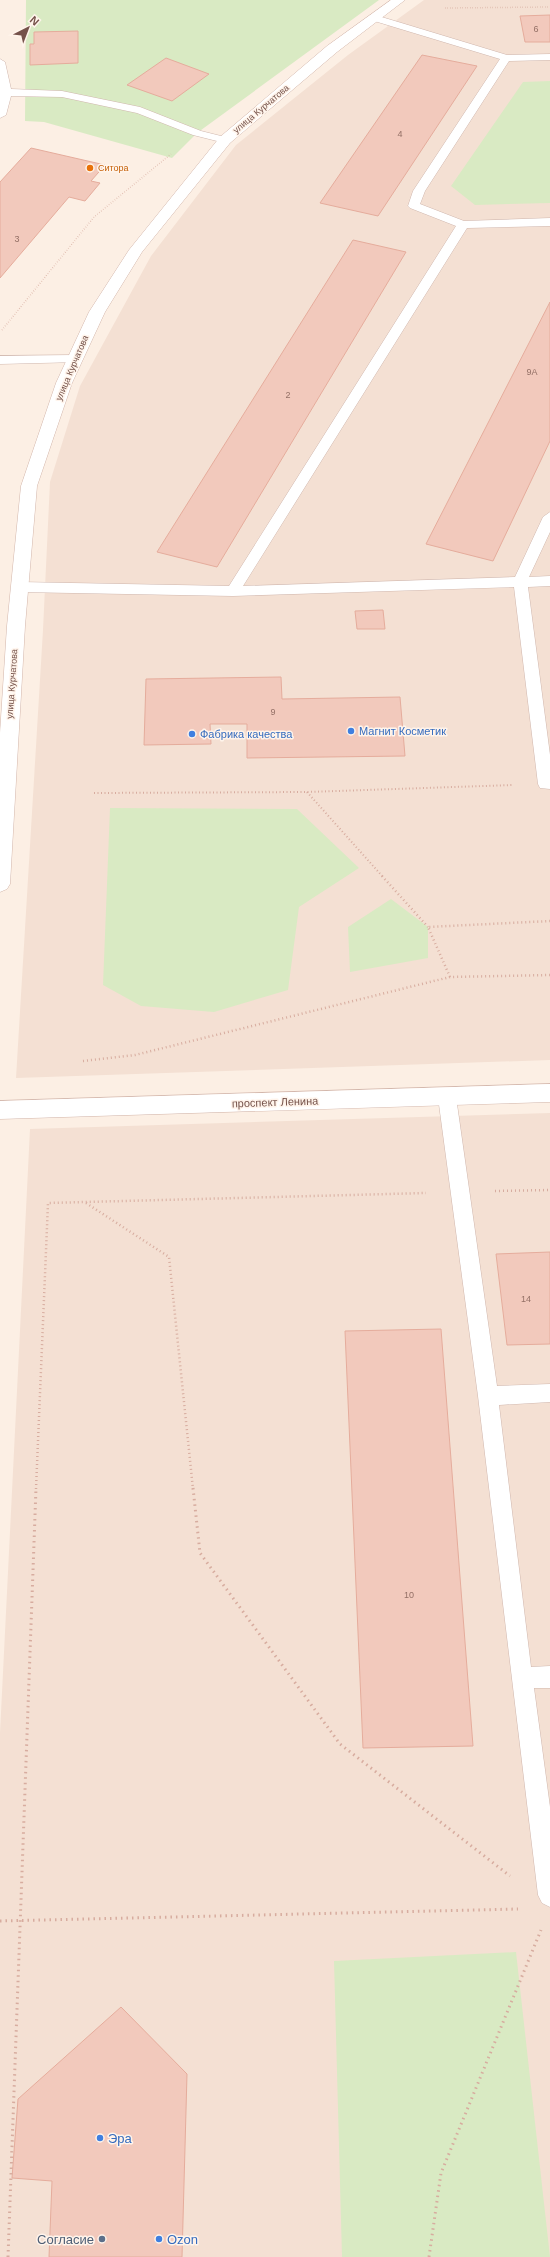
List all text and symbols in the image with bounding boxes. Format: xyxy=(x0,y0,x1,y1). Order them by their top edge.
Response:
north arrow xyxy=(8,8,48,48)
text: N xyxy=(28,13,42,28)
house number: 6 xyxy=(533,24,539,34)
street label: улица Курчатова xyxy=(231,83,291,135)
house number: 4 xyxy=(397,129,403,139)
marker: Ситора xyxy=(85,163,95,173)
place label: Ситора xyxy=(98,163,129,173)
house number: 3 xyxy=(14,234,20,244)
street label: улица Курчатова xyxy=(54,334,90,402)
house number: 9А xyxy=(526,367,538,377)
house number: 2 xyxy=(285,390,291,400)
street label: улица Курчатова xyxy=(5,649,19,719)
house number: 9 xyxy=(270,707,276,717)
place label: Магнит Косметик xyxy=(359,725,446,737)
marker: Магнит Косметик xyxy=(346,726,356,736)
place label: Фабрика качества xyxy=(200,728,293,740)
marker: Фабрика качества xyxy=(187,729,197,739)
street label: проспект Ленина xyxy=(232,1094,319,1110)
house number: 14 xyxy=(521,1294,531,1304)
house number: 10 xyxy=(404,1590,414,1600)
place label: Эра xyxy=(108,2131,133,2146)
marker: Эра xyxy=(95,2133,105,2143)
place label: Согласие xyxy=(37,2232,94,2247)
place label: Ozon xyxy=(167,2232,198,2247)
marker: Согласие xyxy=(97,2234,107,2244)
marker: Ozon xyxy=(154,2234,164,2244)

